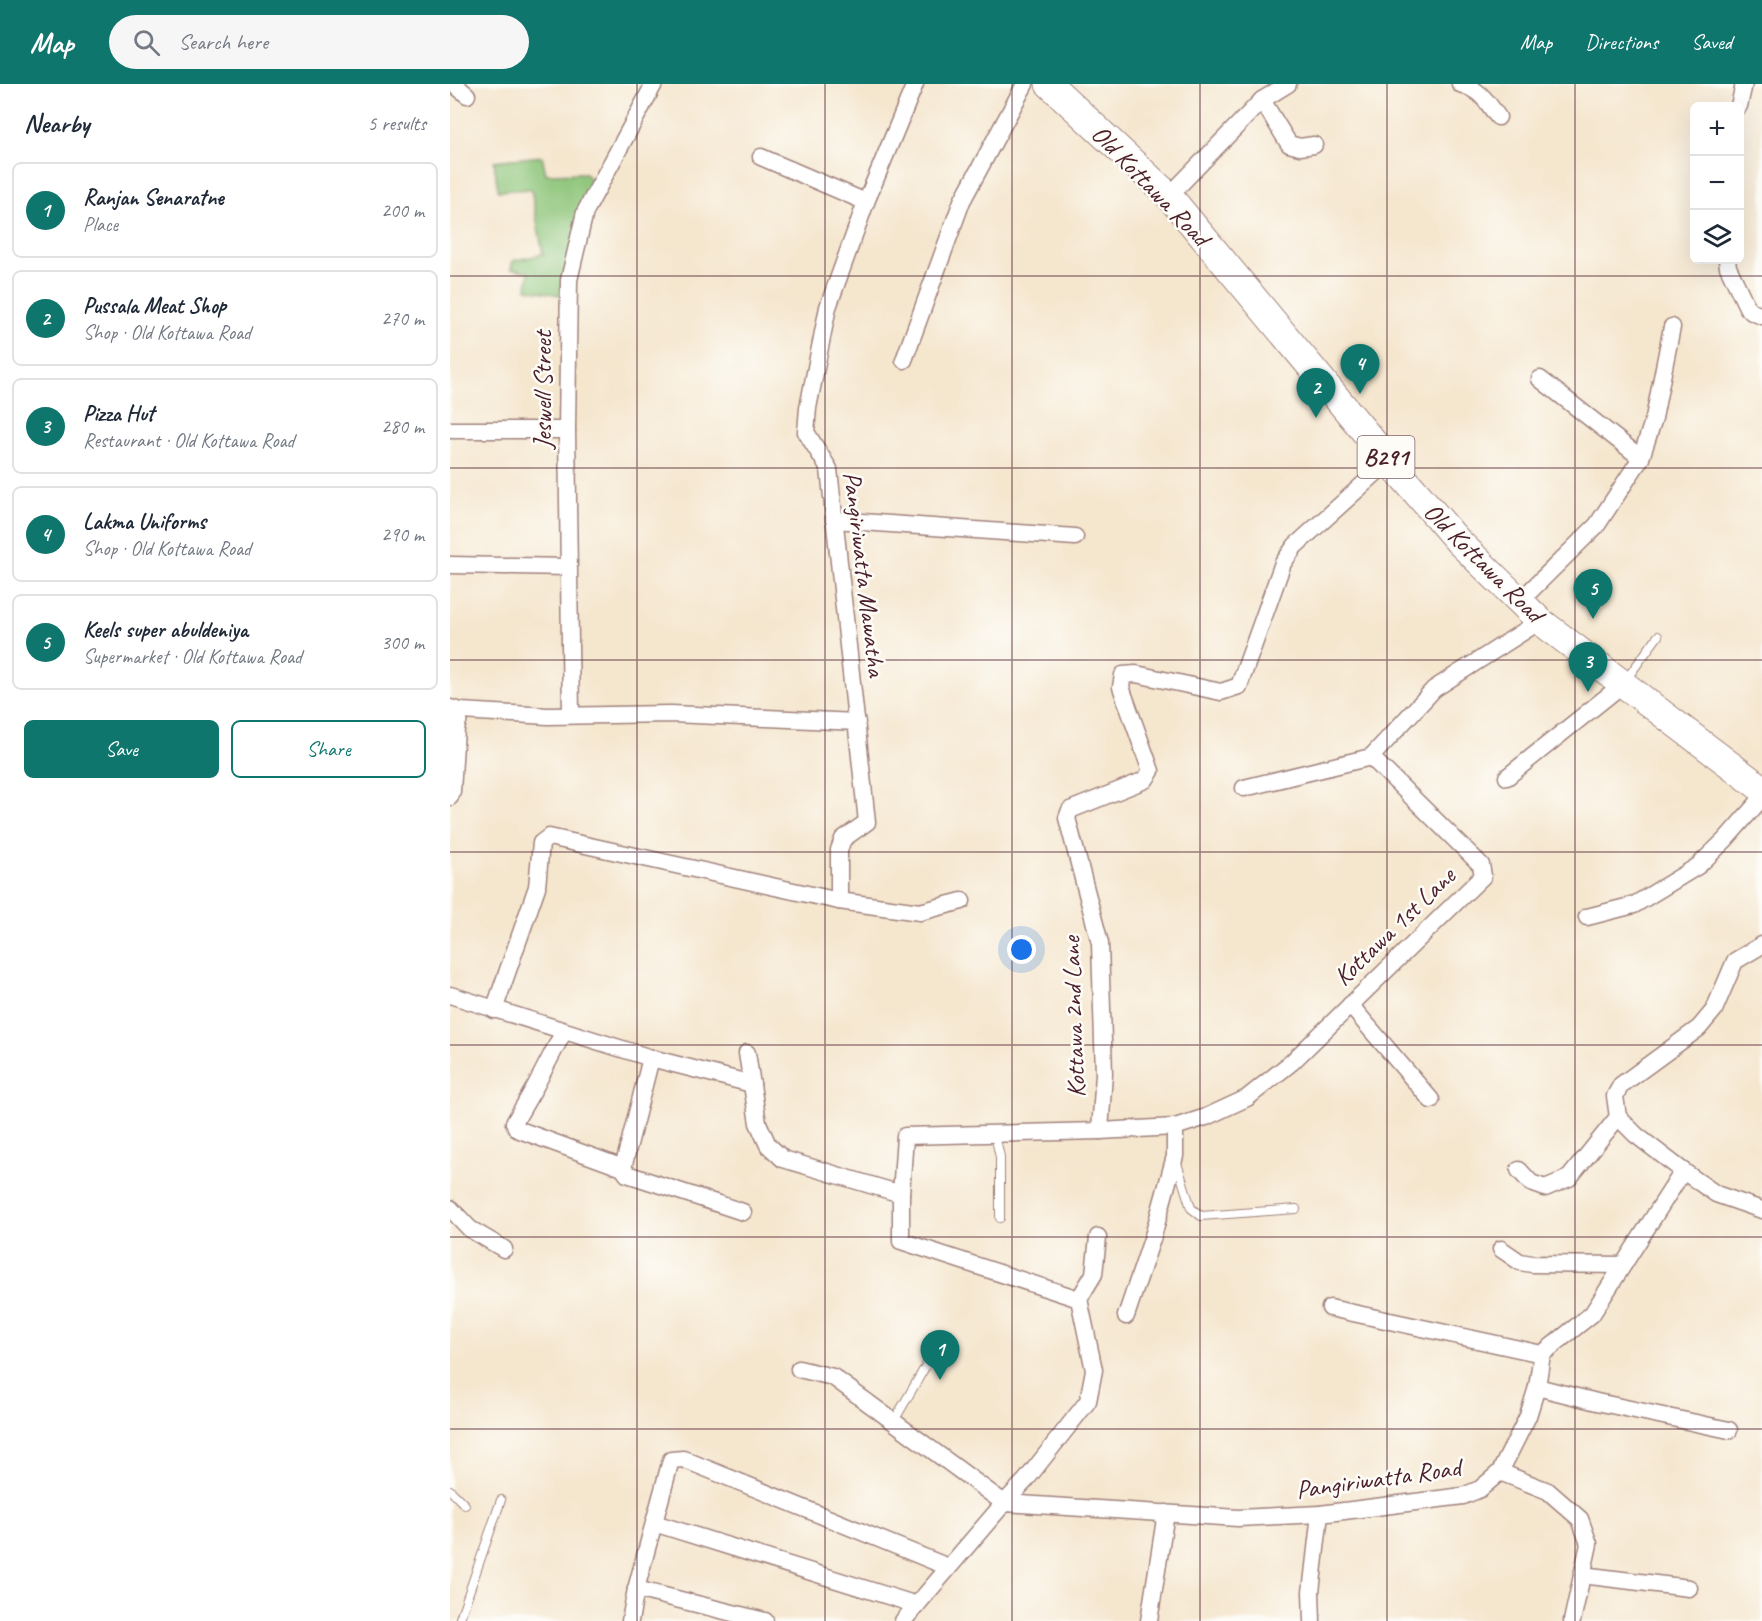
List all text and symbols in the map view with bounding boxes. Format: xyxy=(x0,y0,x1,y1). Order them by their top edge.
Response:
search box xyxy=(109,15,529,69)
text: Map xyxy=(30,25,73,60)
icon: search xyxy=(130,26,163,59)
text: Search here xyxy=(178,28,268,56)
text: Map xyxy=(1520,29,1552,55)
text: Directions xyxy=(1585,29,1658,55)
text: Saved xyxy=(1691,29,1732,55)
map controls xyxy=(1690,102,1744,264)
button: + xyxy=(1690,102,1744,156)
text: Nearby xyxy=(24,107,89,140)
text: 5 results xyxy=(367,111,426,136)
street label: Old Kottawa Road xyxy=(1084,118,1220,256)
button: − xyxy=(1690,156,1744,210)
text: Ranjan Senaratne xyxy=(83,184,224,212)
text: 1 xyxy=(41,198,50,223)
text: 200 m xyxy=(381,198,424,223)
button: layers xyxy=(1690,210,1744,264)
text: Place xyxy=(83,212,118,237)
text: Pussala Meat Shop xyxy=(83,292,226,320)
text: 2 xyxy=(41,306,50,331)
text: 270 m xyxy=(381,306,424,331)
text: Shop · Old Kottawa Road xyxy=(83,320,251,345)
street label: Jeswell Street xyxy=(526,329,559,451)
pin: 4 xyxy=(1340,344,1380,394)
pin: 2 xyxy=(1296,368,1336,418)
text: Pizza Hut xyxy=(83,400,154,428)
text: 3 xyxy=(41,414,50,439)
text: 280 m xyxy=(381,414,424,439)
text: Restaurant · Old Kottawa Road xyxy=(83,428,294,453)
road number: B291 xyxy=(1358,436,1414,478)
street label: Pangiriwatta Mawatha xyxy=(836,470,894,680)
street label: Old Kottawa Road xyxy=(1417,495,1553,632)
text: Lakma Uniforms xyxy=(83,508,206,536)
text: 4 xyxy=(41,522,50,547)
text: 290 m xyxy=(381,522,424,547)
text: Shop · Old Kottawa Road xyxy=(83,536,251,561)
pin: 5 xyxy=(1574,570,1612,619)
text: Keels super abuldeniya xyxy=(83,616,248,644)
text: 5 xyxy=(41,630,50,655)
text: 300 m xyxy=(381,630,424,655)
pin: 3 xyxy=(1568,642,1608,692)
text: Supermarket · Old Kottawa Road xyxy=(83,644,302,669)
button: Save xyxy=(24,720,219,778)
button: Share xyxy=(231,720,426,778)
street label: Kottawa 1st Lane xyxy=(1326,859,1463,993)
street label: Kottawa 2nd Lane xyxy=(1054,934,1093,1098)
your location xyxy=(1007,935,1036,964)
pin: 1 xyxy=(920,1330,960,1380)
street label: Pangiriwatta Road xyxy=(1294,1450,1466,1506)

